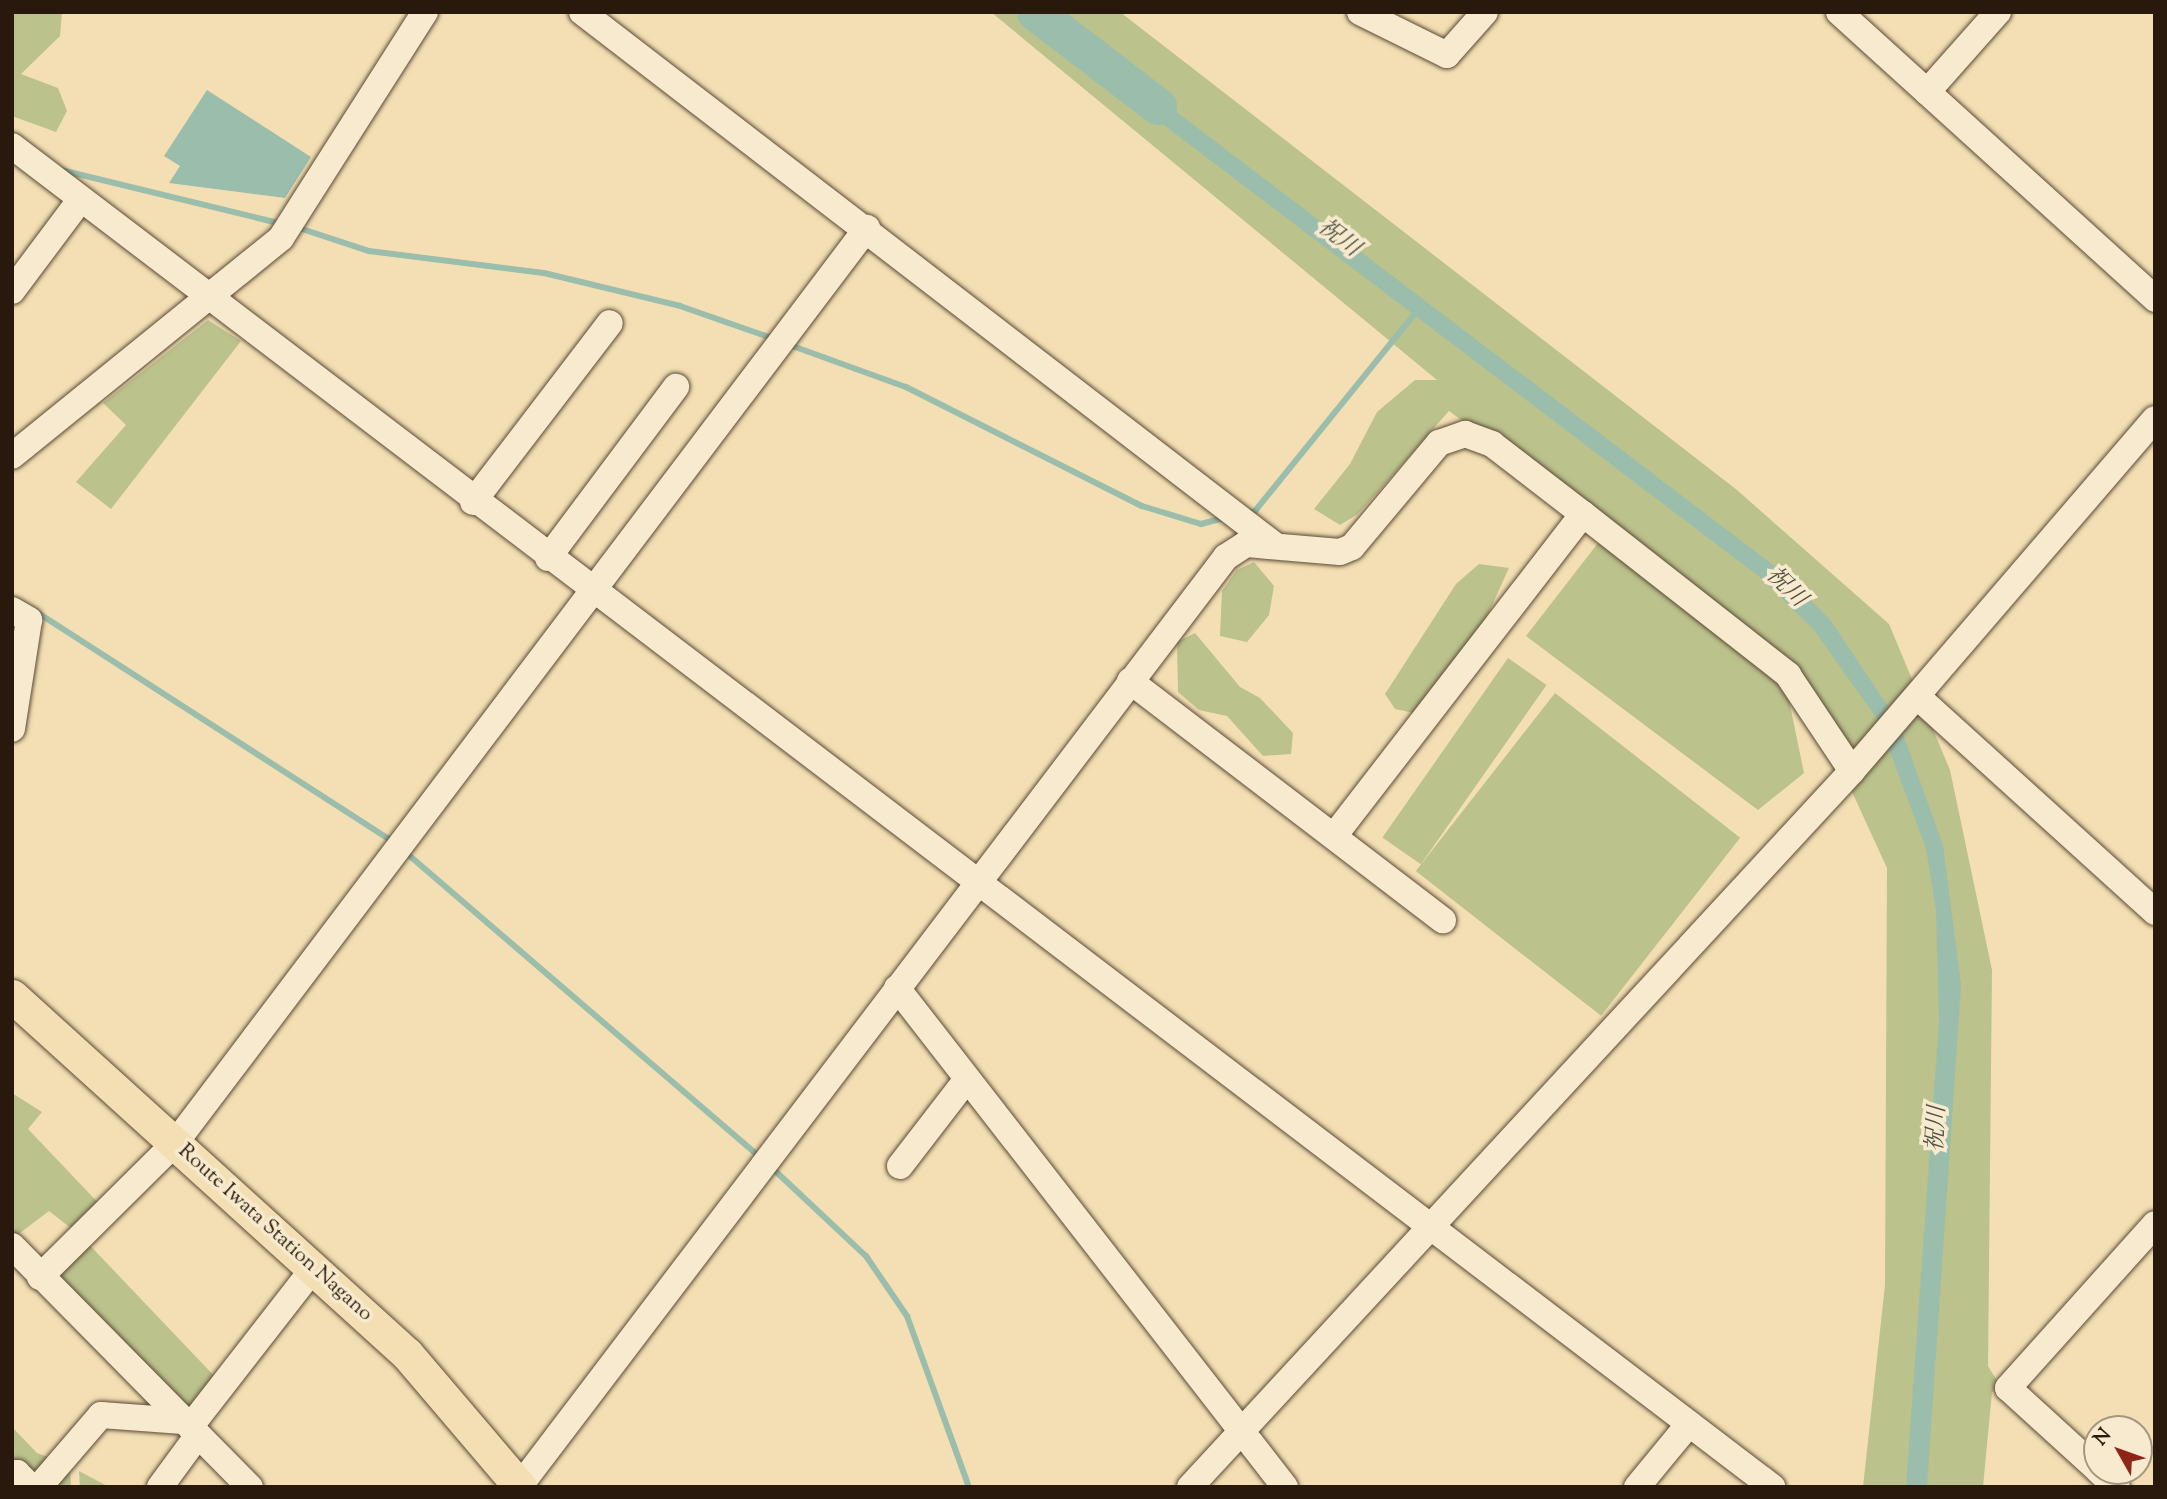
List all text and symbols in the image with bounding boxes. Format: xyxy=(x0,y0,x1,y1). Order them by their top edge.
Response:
water label: 祝川 xyxy=(1311,214,1365,264)
water label: 祝川 xyxy=(1759,562,1811,614)
water label: 祝川 xyxy=(1923,1105,1953,1153)
street label: Route Iwata Station Nagano xyxy=(173,1139,377,1327)
north arrow xyxy=(2083,1415,2153,1485)
text: N xyxy=(2088,1423,2118,1452)

